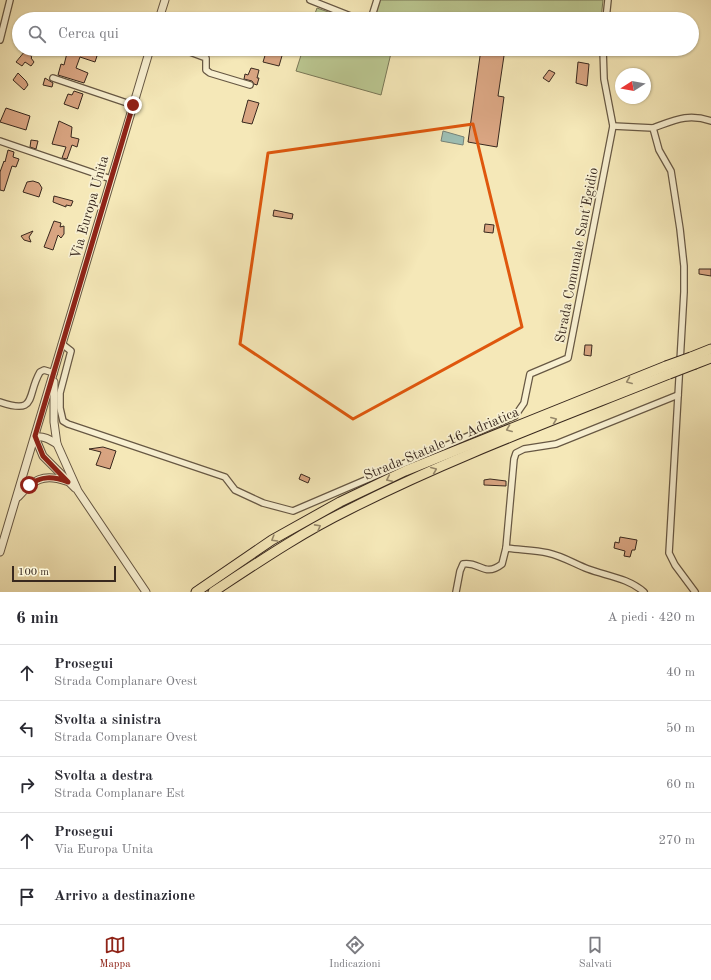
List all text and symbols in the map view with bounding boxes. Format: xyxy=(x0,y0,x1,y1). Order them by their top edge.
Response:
search box xyxy=(12,12,699,56)
icon: search xyxy=(26,23,48,45)
text: Cerca qui xyxy=(58,27,119,42)
north arrow xyxy=(615,68,651,104)
route end xyxy=(124,96,142,114)
street label: Via Europa Unita xyxy=(69,154,111,261)
street label: Strada Comunale Sant'Egidio xyxy=(553,166,601,344)
one-way arrow xyxy=(626,376,633,384)
street label: Strada Statale 16 Adriatica xyxy=(362,405,521,483)
one-way arrow xyxy=(550,417,558,425)
one-way arrow xyxy=(505,424,513,432)
one-way arrow xyxy=(431,466,438,474)
one-way arrow xyxy=(385,474,393,482)
route start xyxy=(20,476,38,494)
one-way arrow xyxy=(313,524,321,531)
one-way arrow xyxy=(271,535,278,542)
scale bar xyxy=(12,564,116,583)
text: 100 m xyxy=(18,567,49,578)
text: 6 min xyxy=(16,610,59,627)
text: A piedi · 420 m xyxy=(607,611,695,624)
text: Prosegui xyxy=(54,657,113,672)
icon: ahead xyxy=(16,662,38,684)
text: 40 m xyxy=(666,666,695,679)
text: Strada Complanare Ovest xyxy=(54,675,197,688)
text: Svolta a sinistra xyxy=(54,713,161,728)
icon: left xyxy=(16,718,38,740)
text: 50 m xyxy=(666,722,695,735)
text: Strada Complanare Ovest xyxy=(54,731,197,744)
text: Svolta a destra xyxy=(54,769,153,784)
icon: right xyxy=(16,774,38,796)
text: 60 m xyxy=(666,778,695,791)
text: Strada Complanare Est xyxy=(54,787,185,800)
text: Prosegui xyxy=(54,825,113,840)
icon: ahead xyxy=(16,830,38,852)
text: 270 m xyxy=(658,834,695,847)
text: Via Europa Unita xyxy=(54,843,153,856)
icon: arrive xyxy=(16,886,38,908)
text: Arrivo a destinazione xyxy=(54,889,195,904)
tab: Mappa xyxy=(99,934,131,972)
tab: Indicazioni xyxy=(329,934,380,972)
tab: Salvati xyxy=(579,934,612,972)

